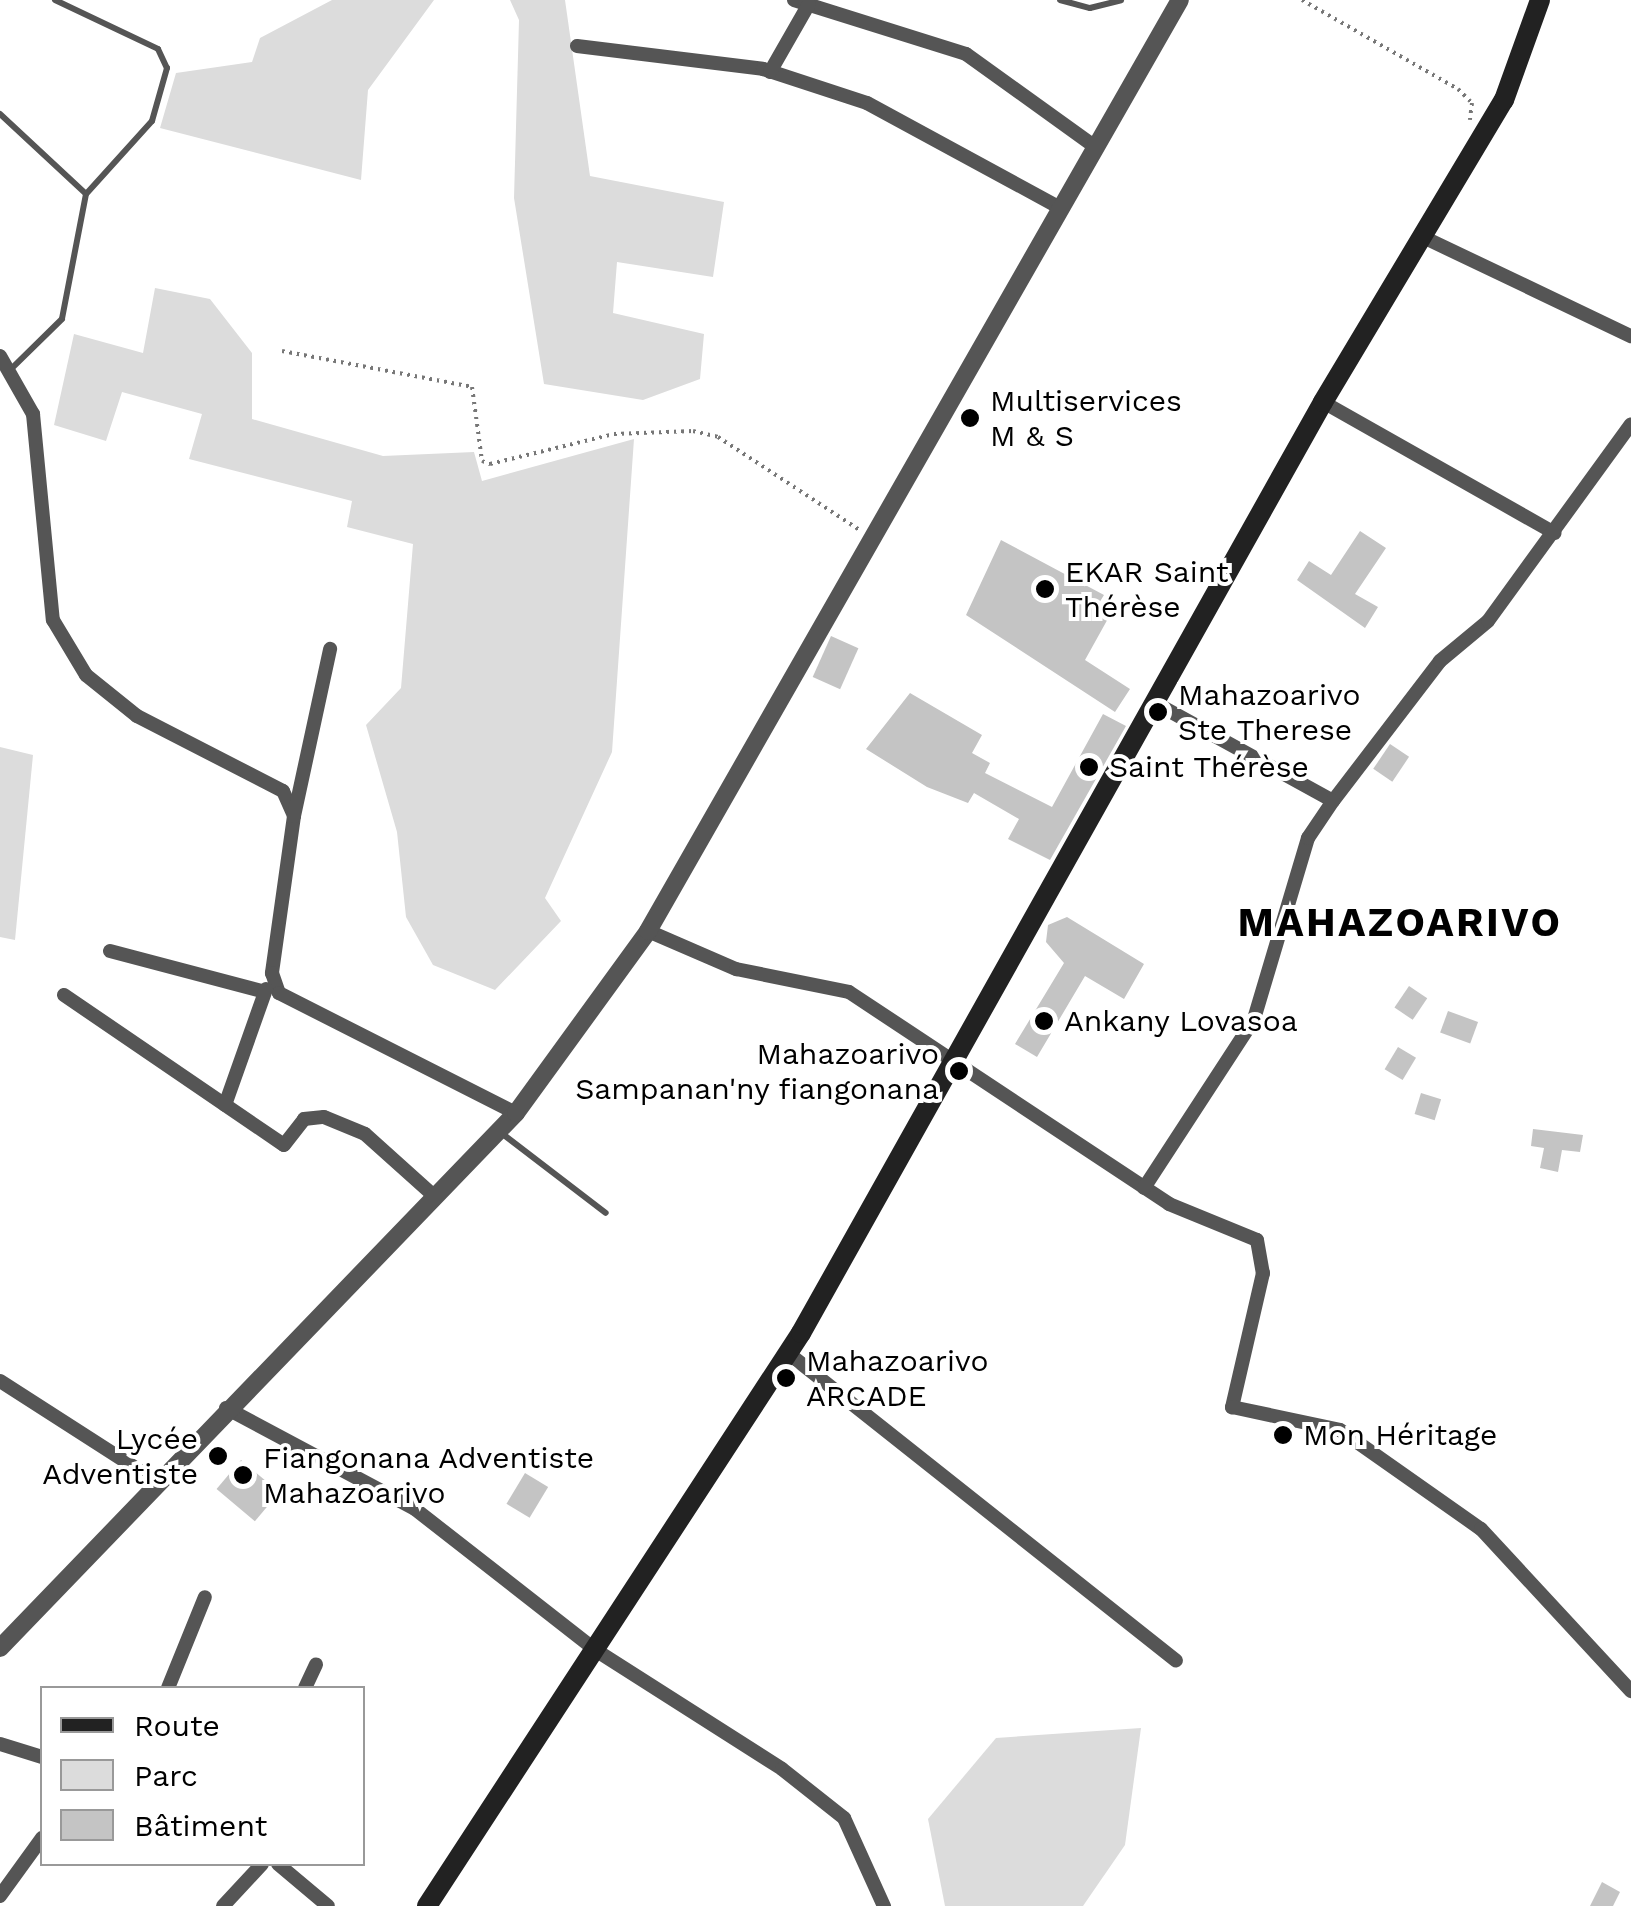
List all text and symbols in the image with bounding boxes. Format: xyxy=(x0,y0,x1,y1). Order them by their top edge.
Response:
place label: Multiservices M & S xyxy=(990,383,1182,454)
marker: Multiservices M & S xyxy=(959,407,981,429)
place label: EKAR Saint Thérèse xyxy=(1065,554,1229,624)
marker: EKAR Saint Thérèse xyxy=(1034,578,1056,600)
place label: Mahazoarivo Ste Therese xyxy=(1178,677,1361,748)
marker: Mahazoarivo Ste Therese xyxy=(1147,701,1169,723)
place label: Saint Thérèse xyxy=(1109,749,1310,785)
marker: Saint Thérèse xyxy=(1078,756,1100,778)
district label: MAHAZOARIVO xyxy=(1238,899,1562,947)
place label: Ankany Lovasoa xyxy=(1064,1003,1298,1039)
marker: Ankany Lovasoa xyxy=(1033,1010,1055,1032)
place label: Mahazoarivo Sampanan'ny fiangonana xyxy=(574,1036,939,1106)
marker: Mahazoarivo Sampanan'ny fiangonana xyxy=(948,1060,970,1082)
place label: Mahazoarivo ARCADE xyxy=(806,1343,989,1414)
marker: Mahazoarivo ARCADE xyxy=(775,1367,797,1389)
place label: Mon Héritage xyxy=(1303,1417,1497,1453)
place label: Lycée Adventiste xyxy=(42,1421,198,1492)
marker: Mon Héritage xyxy=(1272,1424,1294,1446)
place label: Fiangonana Adventiste Mahazoarivo xyxy=(263,1440,596,1510)
marker: Lycée Adventiste xyxy=(207,1445,229,1467)
marker: Fiangonana Adventiste Mahazoarivo xyxy=(232,1464,254,1486)
legend xyxy=(40,1686,365,1866)
text: Route xyxy=(134,1708,220,1743)
text: Parc xyxy=(134,1758,198,1793)
text: Bâtiment xyxy=(134,1808,267,1843)

